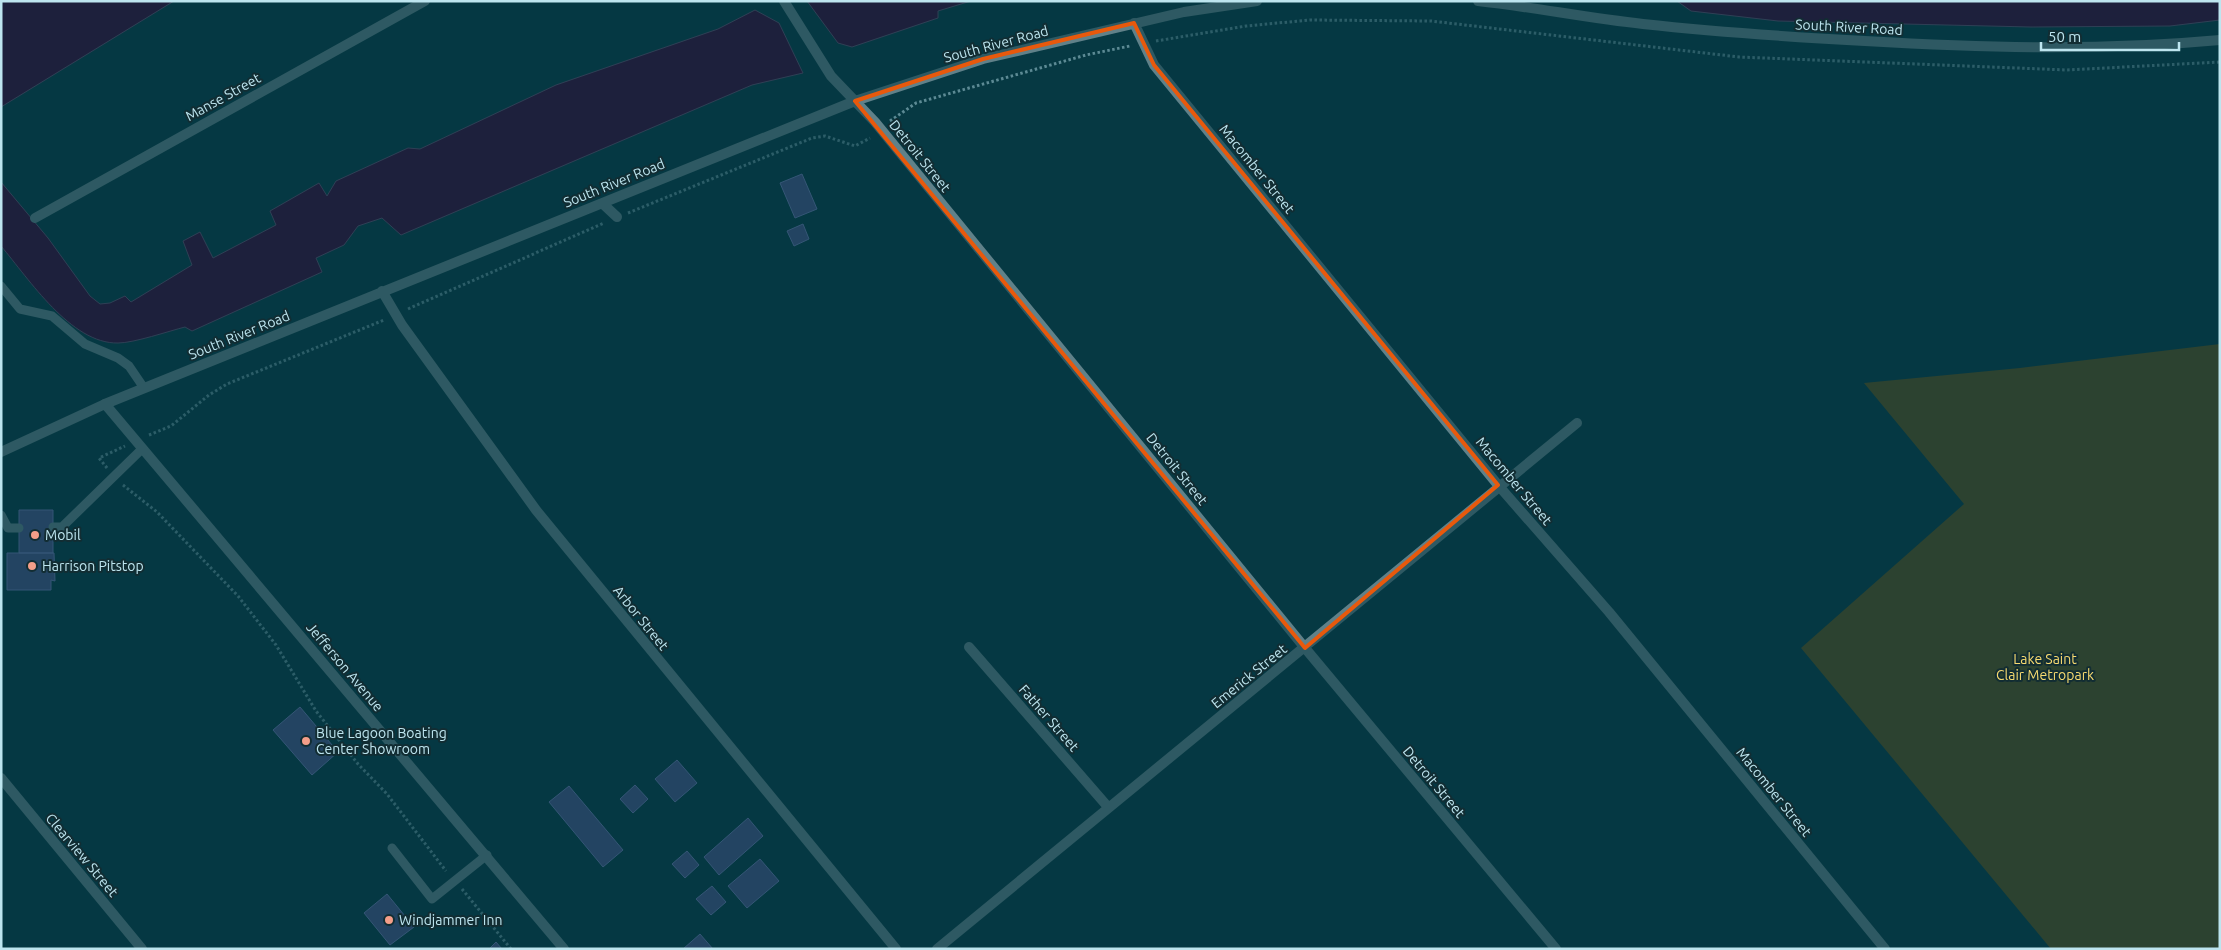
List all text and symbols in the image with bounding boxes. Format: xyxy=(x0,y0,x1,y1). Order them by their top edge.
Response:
street label: South River Road xyxy=(1795,16,1903,38)
scale bar xyxy=(2041,20,2178,52)
street label: South River Road xyxy=(942,22,1050,66)
text: 50 m xyxy=(2048,28,2081,45)
street label: Manse Street xyxy=(183,70,264,124)
street label: Detroit Street xyxy=(886,117,954,196)
street label: Macomber Street xyxy=(1216,121,1298,217)
street label: South River Road xyxy=(561,155,667,211)
street label: South River Road xyxy=(186,307,292,363)
street label: Detroit Street xyxy=(1143,430,1211,509)
street label: Macomber Street xyxy=(1473,434,1556,529)
place label: Mobil xyxy=(45,527,81,543)
marker: Mobil xyxy=(29,529,41,541)
place label: Harrison Pitstop xyxy=(42,558,144,574)
marker: Harrison Pitstop xyxy=(26,560,38,572)
street label: Arbor Street xyxy=(610,583,672,654)
street label: Jefferson Avenue xyxy=(303,619,387,715)
street label: Emerick Street xyxy=(1208,640,1290,711)
park label: Lake Saint Clair Metropark xyxy=(1996,651,2094,683)
street label: Father Street xyxy=(1016,681,1083,755)
place label: Blue Lagoon Boating Center Showroom xyxy=(316,725,447,757)
marker: Blue Lagoon Boating Center Showroom xyxy=(300,735,312,747)
street label: Detroit Street xyxy=(1400,743,1469,821)
street label: Macomber Street xyxy=(1733,744,1815,840)
street label: Clearview Street xyxy=(42,810,122,900)
place label: Windjammer Inn xyxy=(399,912,502,928)
marker: Windjammer Inn xyxy=(383,914,395,926)

